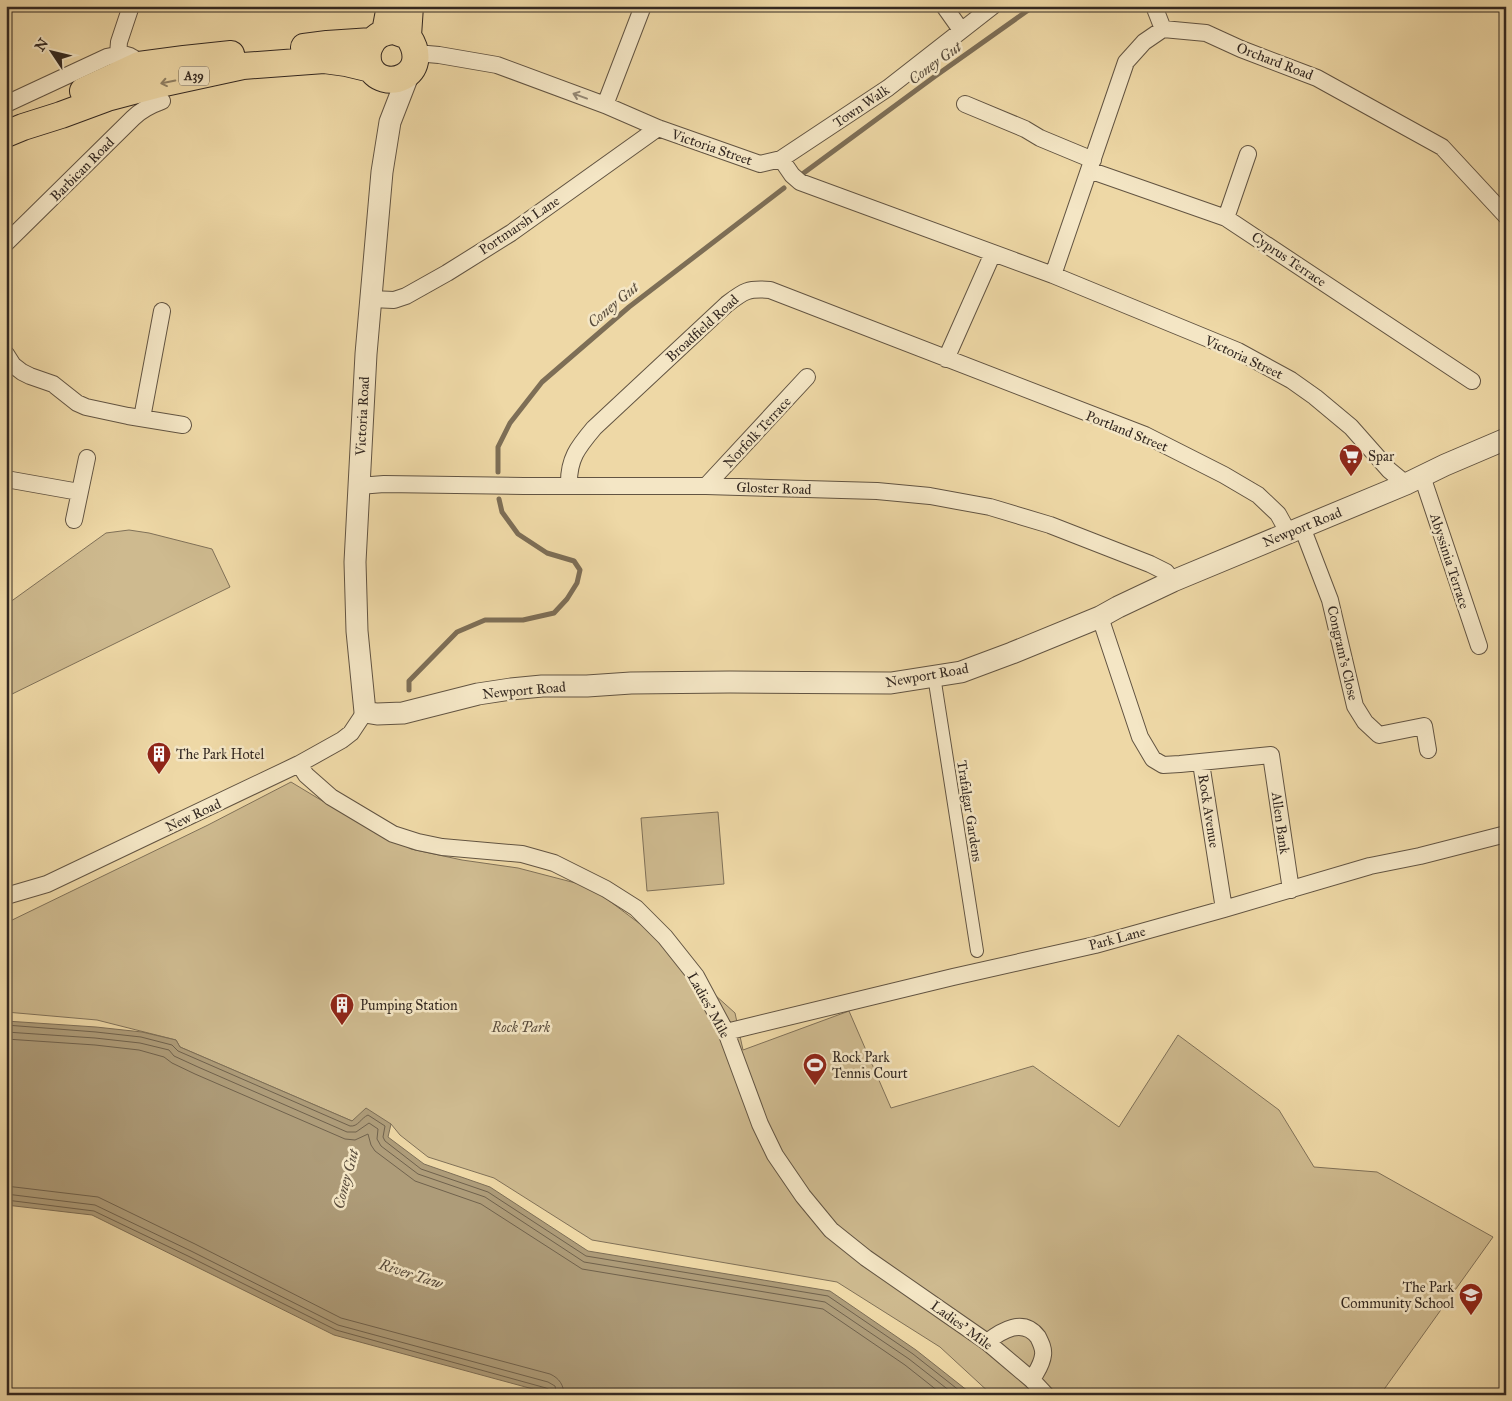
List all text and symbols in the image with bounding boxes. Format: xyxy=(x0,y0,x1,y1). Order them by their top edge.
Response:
north arrow xyxy=(28,28,78,78)
text: N xyxy=(31,35,52,55)
water label: Coney Gut xyxy=(905,37,966,88)
street label: Orchard Road xyxy=(1234,39,1315,84)
road number: A39 xyxy=(179,66,209,85)
one-way arrow xyxy=(160,78,176,87)
street label: Town Walk xyxy=(830,81,893,131)
one-way arrow xyxy=(573,91,589,100)
street label: Victoria Street xyxy=(668,125,755,169)
street label: Barbican Road xyxy=(47,134,118,205)
street label: Portmarsh Lane xyxy=(476,192,563,259)
street label: Cyprus Terrace xyxy=(1248,228,1329,291)
water label: Coney Gut xyxy=(584,278,643,331)
street label: Broadfield Road xyxy=(662,291,742,365)
street label: Victoria Street xyxy=(1201,332,1286,383)
street label: Victoria Road xyxy=(352,376,373,457)
street label: Norfolk Terrace xyxy=(720,393,795,472)
street label: Portland Street xyxy=(1083,407,1170,456)
supermarket icon: Spar xyxy=(1338,443,1364,477)
place label: Spar xyxy=(1368,448,1395,465)
street label: Gloster Road xyxy=(736,479,812,498)
street label: Newport Road xyxy=(1260,504,1344,551)
street label: Abyssinia Terrace xyxy=(1426,510,1473,611)
street label: Congram's Close xyxy=(1323,604,1362,702)
street label: Newport Road xyxy=(884,660,970,691)
street label: Newport Road xyxy=(482,678,567,703)
building icon: The Park Hotel xyxy=(146,741,172,775)
place label: The Park Hotel xyxy=(176,746,264,763)
street label: Trafalgar Gardens xyxy=(953,759,986,863)
street label: Rock Avenue xyxy=(1194,773,1223,849)
street label: Allen Bank xyxy=(1268,790,1293,856)
street label: New Road xyxy=(163,795,224,836)
street label: Park Lane xyxy=(1087,923,1147,954)
street label: Ladies' Mile xyxy=(684,969,734,1041)
building icon: Pumping Station xyxy=(329,992,355,1026)
place label: Pumping Station xyxy=(360,997,458,1014)
park label: Rock Park xyxy=(491,1019,551,1036)
place label: Rock Park Tennis Court xyxy=(832,1049,908,1082)
sports icon: Rock Park Tennis Court xyxy=(802,1052,828,1086)
water label: Coney Gut xyxy=(329,1146,363,1211)
water label: River Taw xyxy=(376,1255,446,1293)
place label: The Park Community School xyxy=(1341,1279,1454,1312)
school or university icon: The Park Community School xyxy=(1458,1282,1484,1316)
street label: Ladies' Mile xyxy=(927,1297,996,1354)

